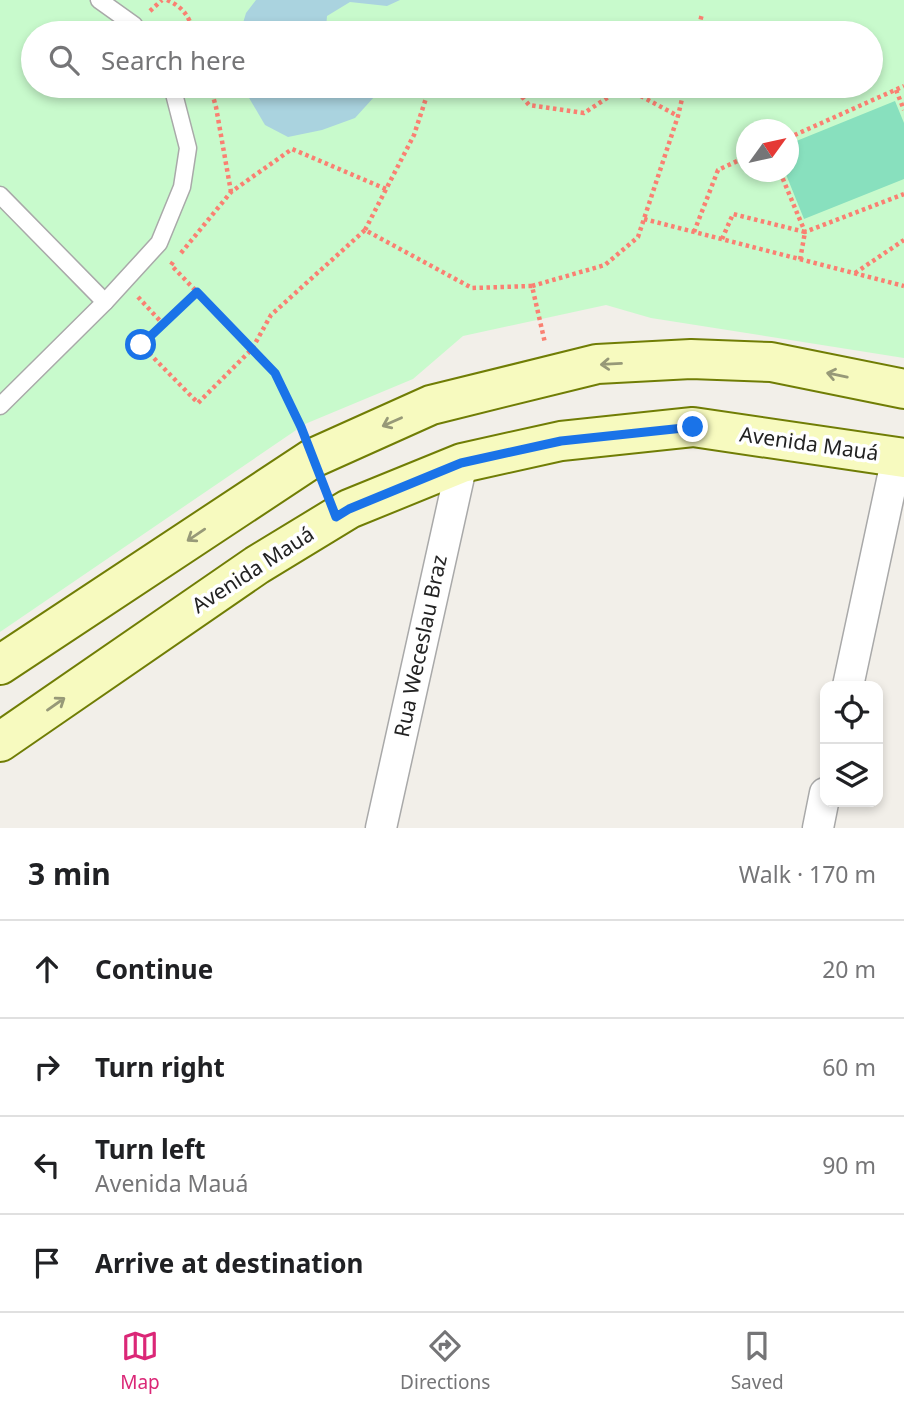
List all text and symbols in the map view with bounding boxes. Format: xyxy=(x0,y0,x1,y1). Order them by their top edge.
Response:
search box xyxy=(21,21,883,98)
icon: search xyxy=(45,41,83,79)
text: Search here xyxy=(101,42,246,78)
north arrow xyxy=(736,119,799,182)
route start xyxy=(125,329,156,360)
one-way arrow xyxy=(600,357,623,370)
one-way arrow xyxy=(826,368,849,381)
route end xyxy=(677,411,708,442)
one-way arrow xyxy=(382,416,403,429)
street label: Avenida Mauá xyxy=(738,419,880,467)
street label: Avenida Mauá xyxy=(186,519,319,619)
one-way arrow xyxy=(186,528,206,542)
street label: Rua Weceslau Braz xyxy=(387,552,453,739)
map controls xyxy=(820,681,883,807)
button: locate xyxy=(820,681,883,744)
one-way arrow xyxy=(46,696,65,711)
button: layers xyxy=(820,744,883,807)
text: 3 min xyxy=(28,853,111,894)
text: Walk · 170 m xyxy=(739,858,876,890)
icon: ahead xyxy=(28,950,66,988)
text: Continue xyxy=(95,951,213,987)
text: 20 m xyxy=(822,953,876,985)
icon: right xyxy=(28,1048,66,1086)
text: Turn right xyxy=(95,1049,225,1085)
text: 60 m xyxy=(822,1051,876,1083)
text: Turn left xyxy=(95,1131,206,1167)
icon: left xyxy=(28,1146,66,1184)
text: 90 m xyxy=(822,1149,876,1181)
text: Avenida Mauá xyxy=(95,1167,248,1199)
icon: arrive xyxy=(28,1244,66,1282)
text: Arrive at destination xyxy=(95,1245,364,1281)
tab: Map xyxy=(120,1327,160,1395)
tab: Directions xyxy=(400,1327,490,1395)
tab: Saved xyxy=(731,1327,784,1395)

